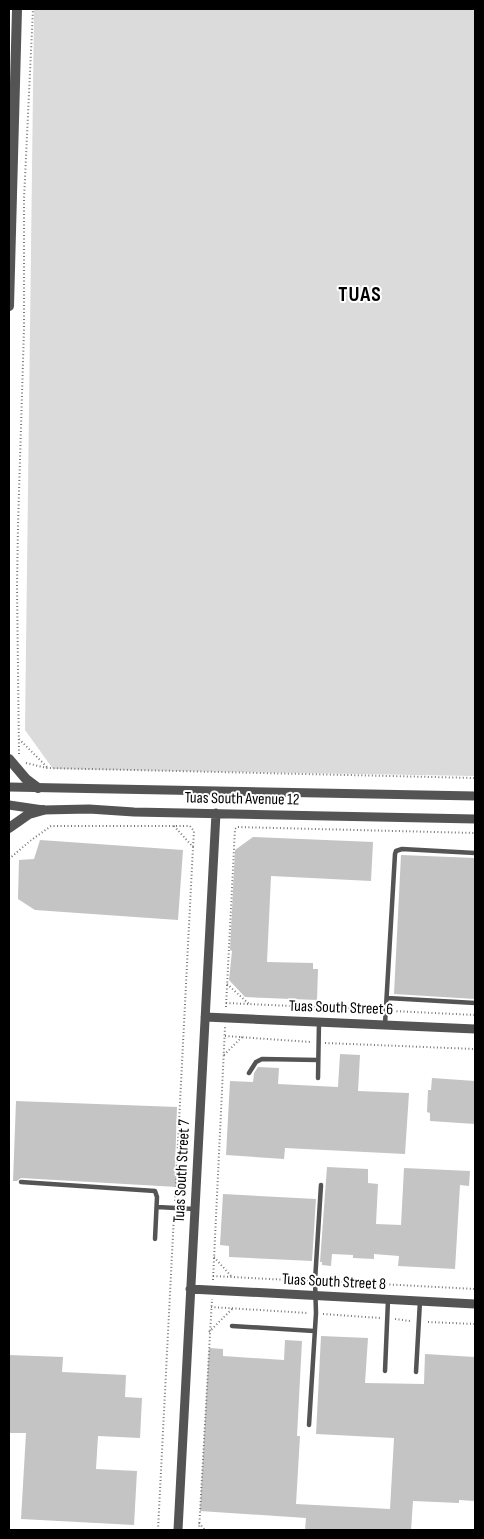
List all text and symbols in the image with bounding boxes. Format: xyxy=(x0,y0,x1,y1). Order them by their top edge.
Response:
district label: TUAS xyxy=(338,282,382,307)
street label: Tuas South Avenue 12 xyxy=(184,788,300,810)
street label: Tuas South Street 6 xyxy=(289,997,393,1019)
street label: Tuas South Street 7 xyxy=(170,1118,194,1223)
street label: Tuas South Street 8 xyxy=(281,1270,387,1294)

